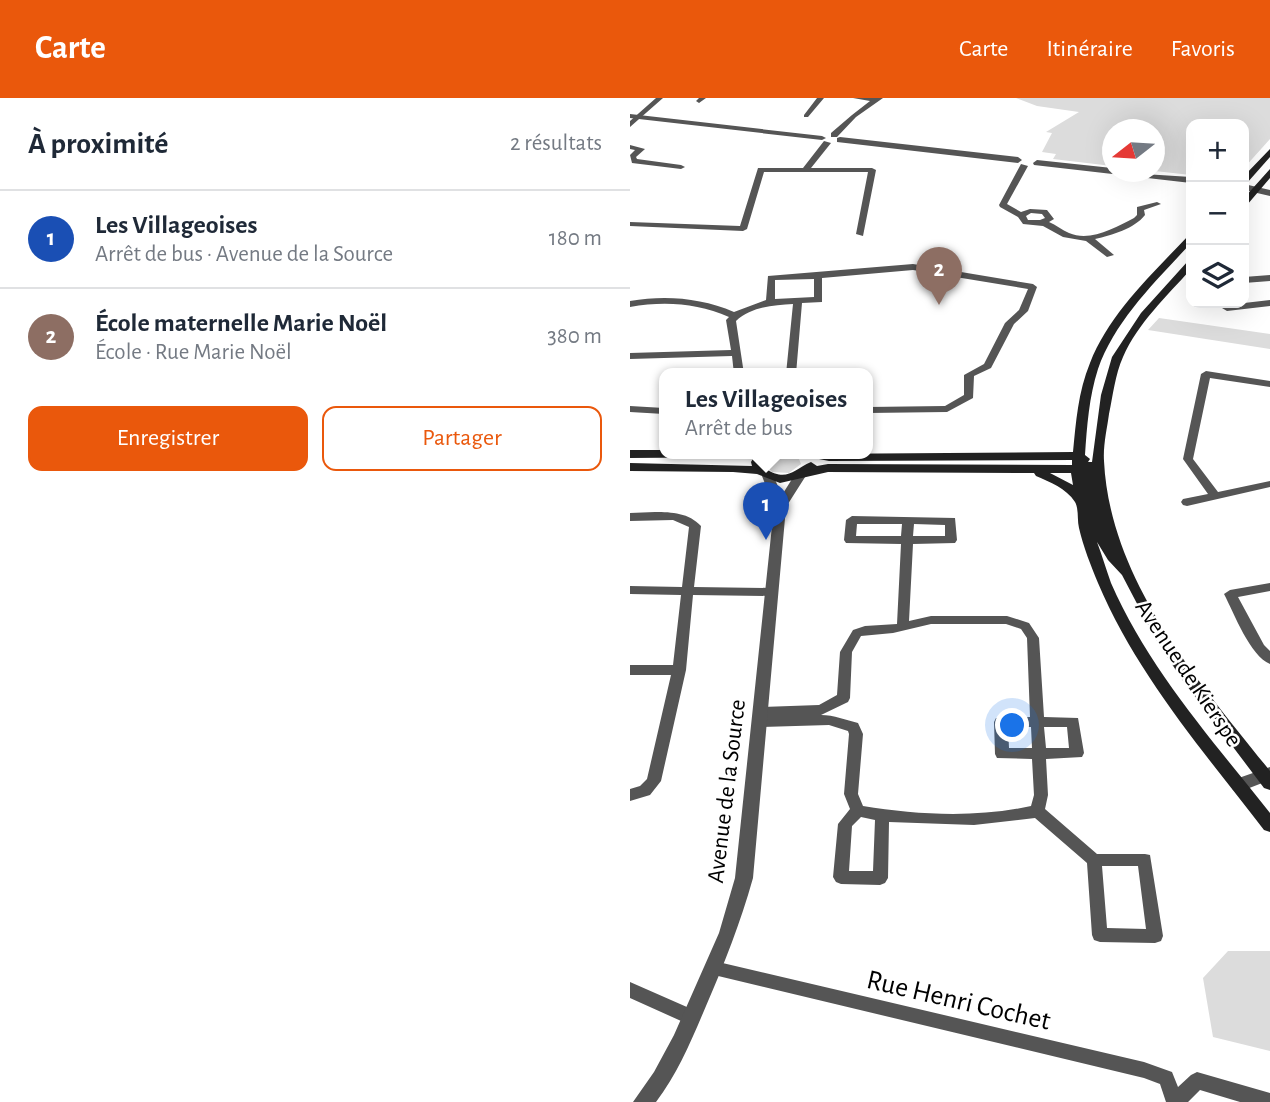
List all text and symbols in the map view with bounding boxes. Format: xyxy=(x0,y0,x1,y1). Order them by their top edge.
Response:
text: Carte xyxy=(35,32,106,65)
text: Carte xyxy=(959,37,1008,61)
text: Itinéraire xyxy=(1046,37,1133,61)
text: Favoris xyxy=(1171,37,1235,61)
north arrow xyxy=(1102,119,1165,182)
map controls xyxy=(1186,119,1249,308)
button: + xyxy=(1186,119,1249,182)
text: À proximité xyxy=(28,129,168,159)
text: 2 résultats xyxy=(510,132,602,155)
button: − xyxy=(1186,182,1249,245)
text: Les Villageoises xyxy=(95,212,258,238)
text: 1 xyxy=(47,227,55,250)
text: 180 m xyxy=(549,227,602,250)
text: Arrêt de bus · Avenue de la Source xyxy=(95,243,393,266)
button: layers xyxy=(1186,245,1249,308)
pin: 2 xyxy=(916,247,962,305)
text: École maternelle Marie Noël xyxy=(95,310,387,336)
text: 2 xyxy=(46,325,56,348)
text: 380 m xyxy=(547,325,602,348)
text: École · Rue Marie Noël xyxy=(95,341,292,364)
popup xyxy=(659,368,873,459)
text: Les Villageoises xyxy=(685,386,847,412)
button: Enregistrer xyxy=(28,406,308,471)
button: Partager xyxy=(322,406,602,471)
text: Arrêt de bus xyxy=(685,417,793,440)
pin: 1 xyxy=(743,482,789,540)
street label: Avenue de Kierspe xyxy=(1130,596,1246,751)
street label: Avenue de la Source xyxy=(704,698,750,884)
your location xyxy=(995,708,1029,742)
street label: Rue Henri Cochet xyxy=(864,966,1053,1036)

